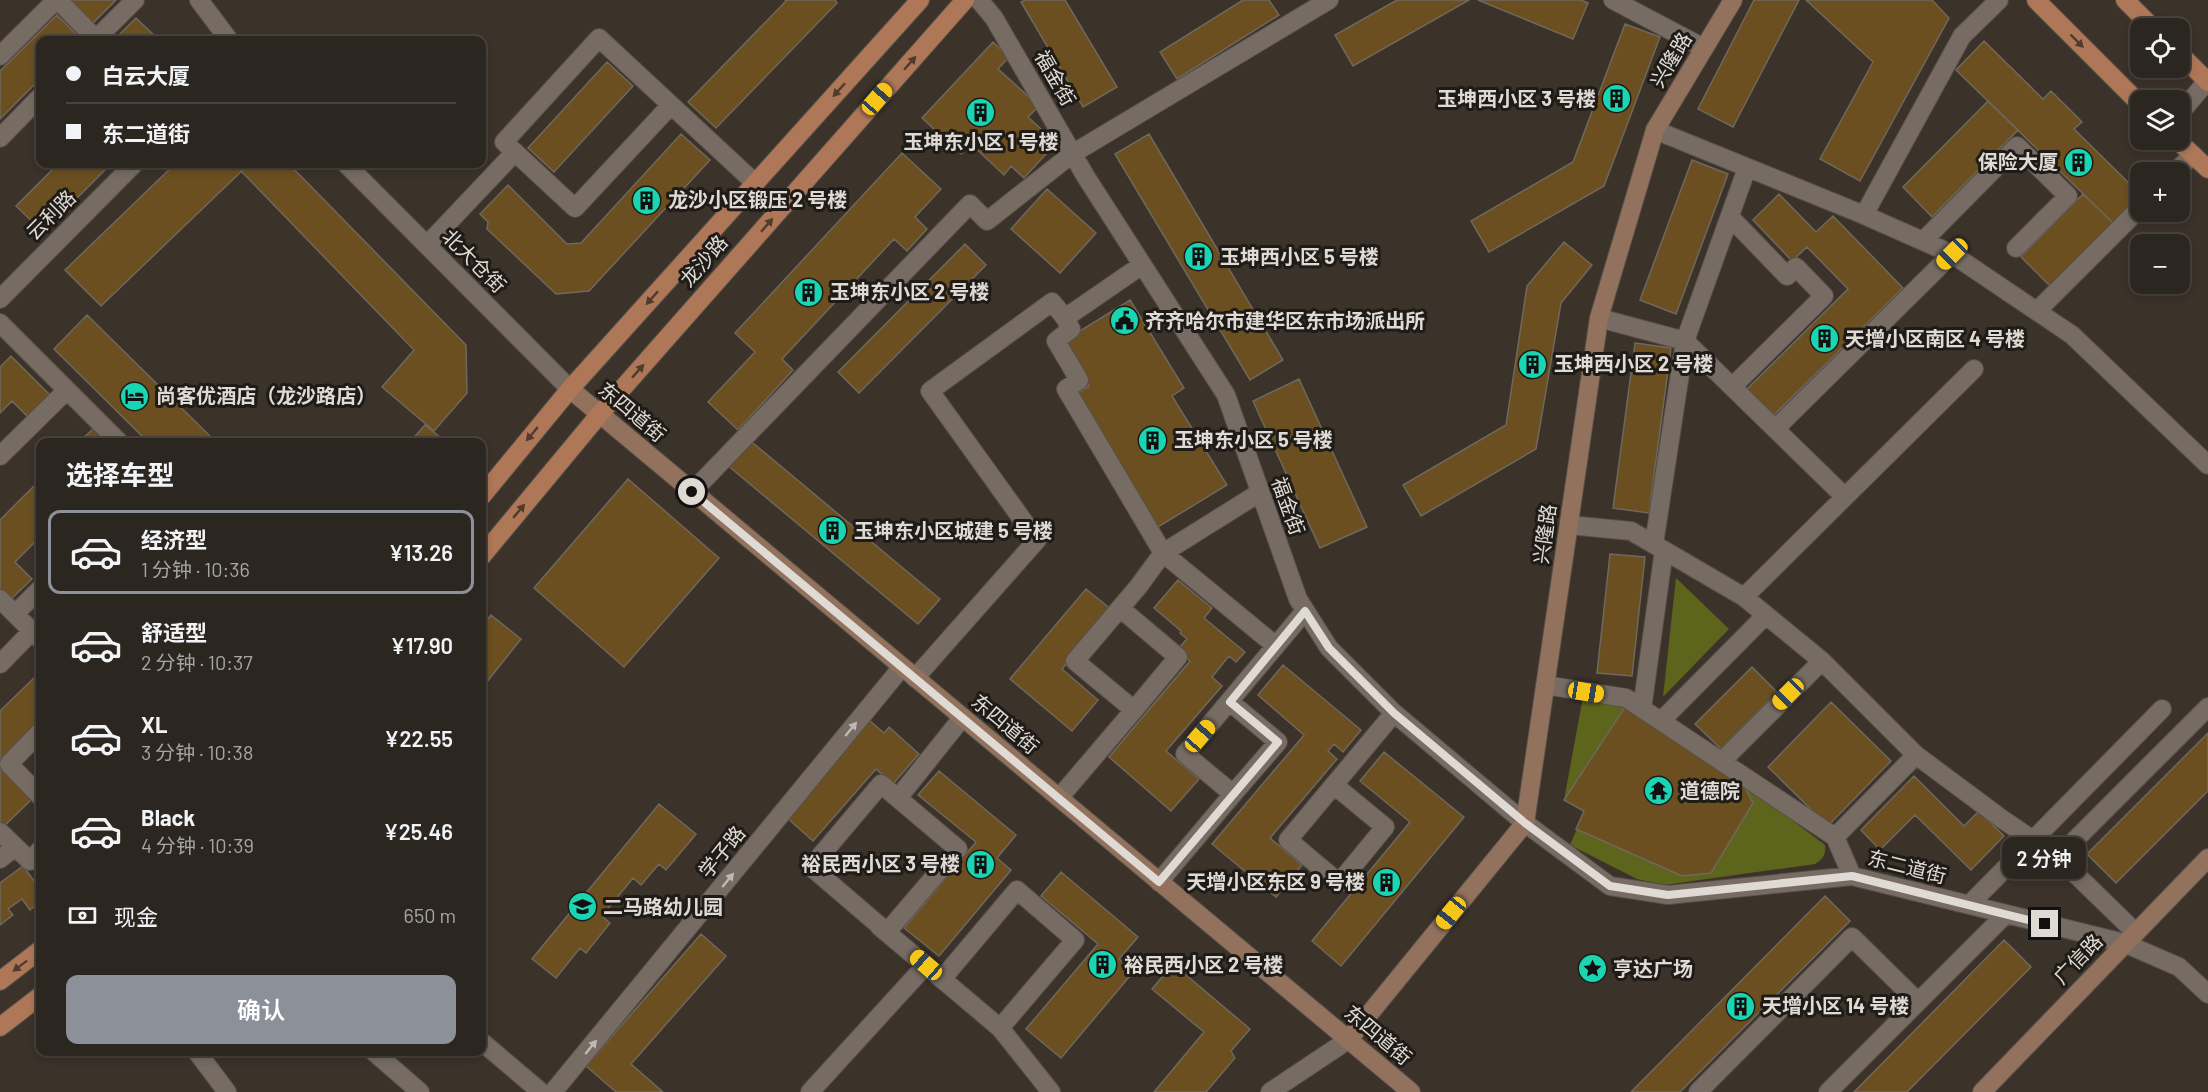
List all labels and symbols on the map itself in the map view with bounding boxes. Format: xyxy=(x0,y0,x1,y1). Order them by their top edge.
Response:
street label: 兴隆路 xyxy=(1644,28,1696,91)
one-way arrow xyxy=(2070,34,2084,48)
street label: 福金街 xyxy=(1030,46,1081,109)
one-way arrow xyxy=(903,55,917,70)
car xyxy=(858,80,896,118)
one-way arrow xyxy=(833,82,846,97)
building icon: 玉坤西小区 3 号楼 xyxy=(1601,83,1633,115)
place label: 玉坤西小区 3 号楼 xyxy=(1437,86,1596,110)
building icon: 玉坤东小区 1 号楼 xyxy=(965,96,997,128)
place label: 玉坤东小区 1 号楼 xyxy=(903,129,1059,153)
building icon: 保险大厦 xyxy=(2063,146,2095,178)
place label: 保险大厦 xyxy=(1978,149,2058,173)
building icon: 龙沙小区锻压 2 号楼 xyxy=(631,184,663,216)
street label: 云利路 xyxy=(21,185,80,244)
place label: 龙沙小区锻压 2 号楼 xyxy=(668,187,847,211)
one-way arrow xyxy=(760,217,774,232)
street label: 北大仓街 xyxy=(438,224,511,297)
street label: 龙沙路 xyxy=(675,230,732,291)
car xyxy=(1933,235,1971,273)
building icon: 玉坤西小区 5 号楼 xyxy=(1183,241,1215,273)
place label: 玉坤西小区 5 号楼 xyxy=(1220,244,1379,268)
building icon: 玉坤东小区 2 号楼 xyxy=(793,276,825,308)
place label: 玉坤东小区 2 号楼 xyxy=(830,279,989,303)
one-way arrow xyxy=(645,290,659,305)
public building icon: 齐齐哈尔市建华区东市场派出所 xyxy=(1108,305,1140,337)
place label: 齐齐哈尔市建华区东市场派出所 xyxy=(1145,308,1425,332)
building icon: 天增小区南区 4 号楼 xyxy=(1808,323,1840,355)
place label: 天增小区南区 4 号楼 xyxy=(1845,326,2025,350)
building icon: 玉坤西小区 2 号楼 xyxy=(1517,348,1549,380)
place label: 玉坤西小区 2 号楼 xyxy=(1554,351,1713,375)
one-way arrow xyxy=(631,364,644,379)
street label: 东四道街 xyxy=(594,376,671,446)
hotel icon: 尚客优酒店（龙沙路店） xyxy=(119,380,151,412)
place label: 尚客优酒店（龙沙路店） xyxy=(156,383,376,407)
building icon: 玉坤东小区 5 号楼 xyxy=(1137,424,1169,456)
one-way arrow xyxy=(527,427,539,442)
place label: 玉坤东小区 5 号楼 xyxy=(1174,427,1333,451)
street label: 福金街 xyxy=(1267,473,1310,538)
route start xyxy=(678,478,705,505)
street label: 兴隆路 xyxy=(1528,502,1560,565)
one-way arrow xyxy=(512,504,525,519)
building icon: 玉坤东小区城建 5 号楼 xyxy=(817,515,849,547)
place label: 玉坤东小区城建 5 号楼 xyxy=(854,518,1053,542)
car xyxy=(1769,675,1807,713)
car xyxy=(1567,680,1605,704)
street label: 东四道街 xyxy=(967,688,1044,758)
car xyxy=(1181,717,1219,755)
one-way arrow xyxy=(845,721,858,737)
temple icon: 道德院 xyxy=(1643,775,1675,807)
place label: 道德院 xyxy=(1680,778,1740,802)
street label: 学子路 xyxy=(693,821,749,882)
callout: 2 分钟 xyxy=(2003,837,2087,879)
street label: 东二道街 xyxy=(1866,845,1949,887)
building icon: 裕民西小区 3 号楼 xyxy=(965,848,997,880)
place label: 裕民西小区 3 号楼 xyxy=(801,851,960,875)
building icon: 天增小区东区 9 号楼 xyxy=(1370,866,1402,898)
place label: 天增小区东区 9 号楼 xyxy=(1186,869,1365,893)
one-way arrow xyxy=(721,872,734,888)
school or university icon: 二马路幼儿园 xyxy=(566,891,598,923)
car xyxy=(1433,893,1469,933)
place label: 二马路幼儿园 xyxy=(603,894,723,918)
route end xyxy=(2031,910,2058,937)
street label: 广信路 xyxy=(2048,928,2107,988)
car xyxy=(907,946,945,984)
building icon: 裕民西小区 2 号楼 xyxy=(1087,949,1119,981)
place label: 裕民西小区 2 号楼 xyxy=(1124,952,1283,976)
place icon: 亨达广场 xyxy=(1576,953,1608,985)
place label: 亨达广场 xyxy=(1613,956,1693,980)
one-way arrow xyxy=(13,959,28,971)
building icon: 天增小区 14 号楼 xyxy=(1725,990,1757,1022)
place label: 天增小区 14 号楼 xyxy=(1762,993,1909,1017)
street label: 东四道街 xyxy=(1340,999,1417,1069)
one-way arrow xyxy=(584,1039,597,1055)

